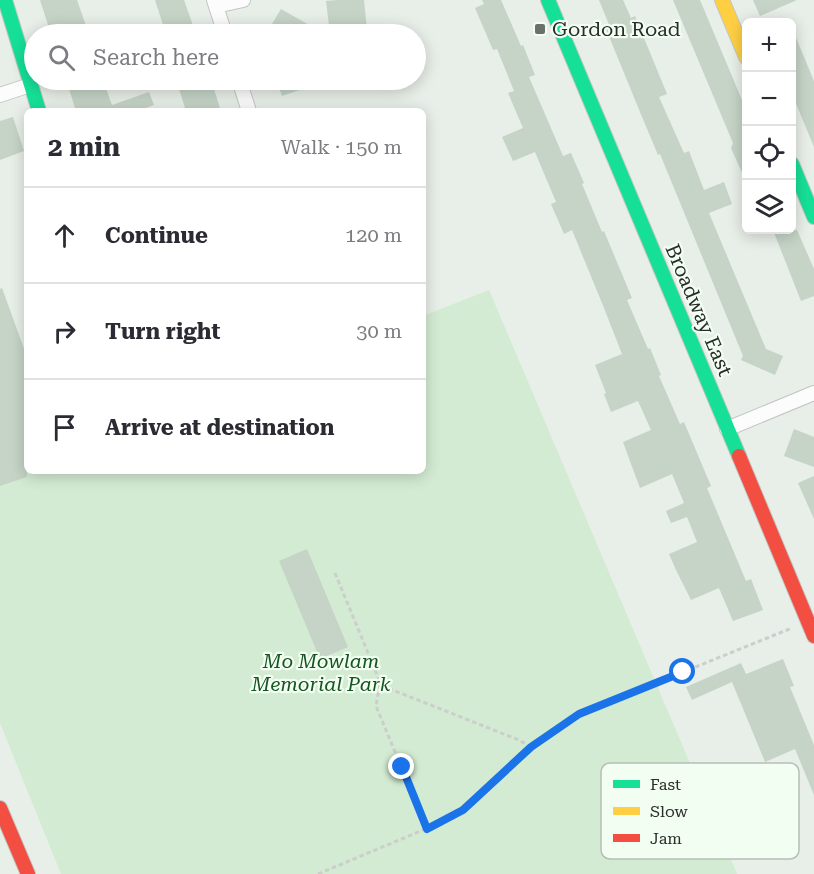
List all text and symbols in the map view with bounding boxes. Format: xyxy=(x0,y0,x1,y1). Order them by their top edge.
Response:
place label: Gordon Road xyxy=(552,17,681,41)
map controls xyxy=(742,18,796,234)
button: + xyxy=(742,18,796,72)
marker: Gordon Road xyxy=(533,22,547,36)
search box xyxy=(24,24,426,90)
icon: search xyxy=(45,41,78,74)
text: Search here xyxy=(93,45,219,70)
button: − xyxy=(742,72,796,126)
button: locate xyxy=(742,126,796,180)
text: 2 min xyxy=(48,132,120,162)
text: Walk · 150 m xyxy=(281,135,402,159)
button: layers xyxy=(742,180,796,234)
icon: ahead xyxy=(48,219,81,252)
text: Continue xyxy=(105,223,208,248)
text: 120 m xyxy=(345,223,402,247)
street label: Broadway East xyxy=(660,240,738,380)
icon: right xyxy=(48,315,81,348)
text: Turn right xyxy=(105,319,220,344)
text: 30 m xyxy=(356,319,402,343)
icon: arrive xyxy=(48,411,81,444)
text: Arrive at destination xyxy=(105,415,334,440)
park label: Mo Mowlam Memorial Park xyxy=(250,649,391,696)
route start xyxy=(669,658,695,684)
route end xyxy=(388,753,414,779)
legend xyxy=(601,763,799,859)
text: Fast xyxy=(650,775,681,794)
text: Slow xyxy=(650,802,688,821)
text: Jam xyxy=(650,829,682,848)

